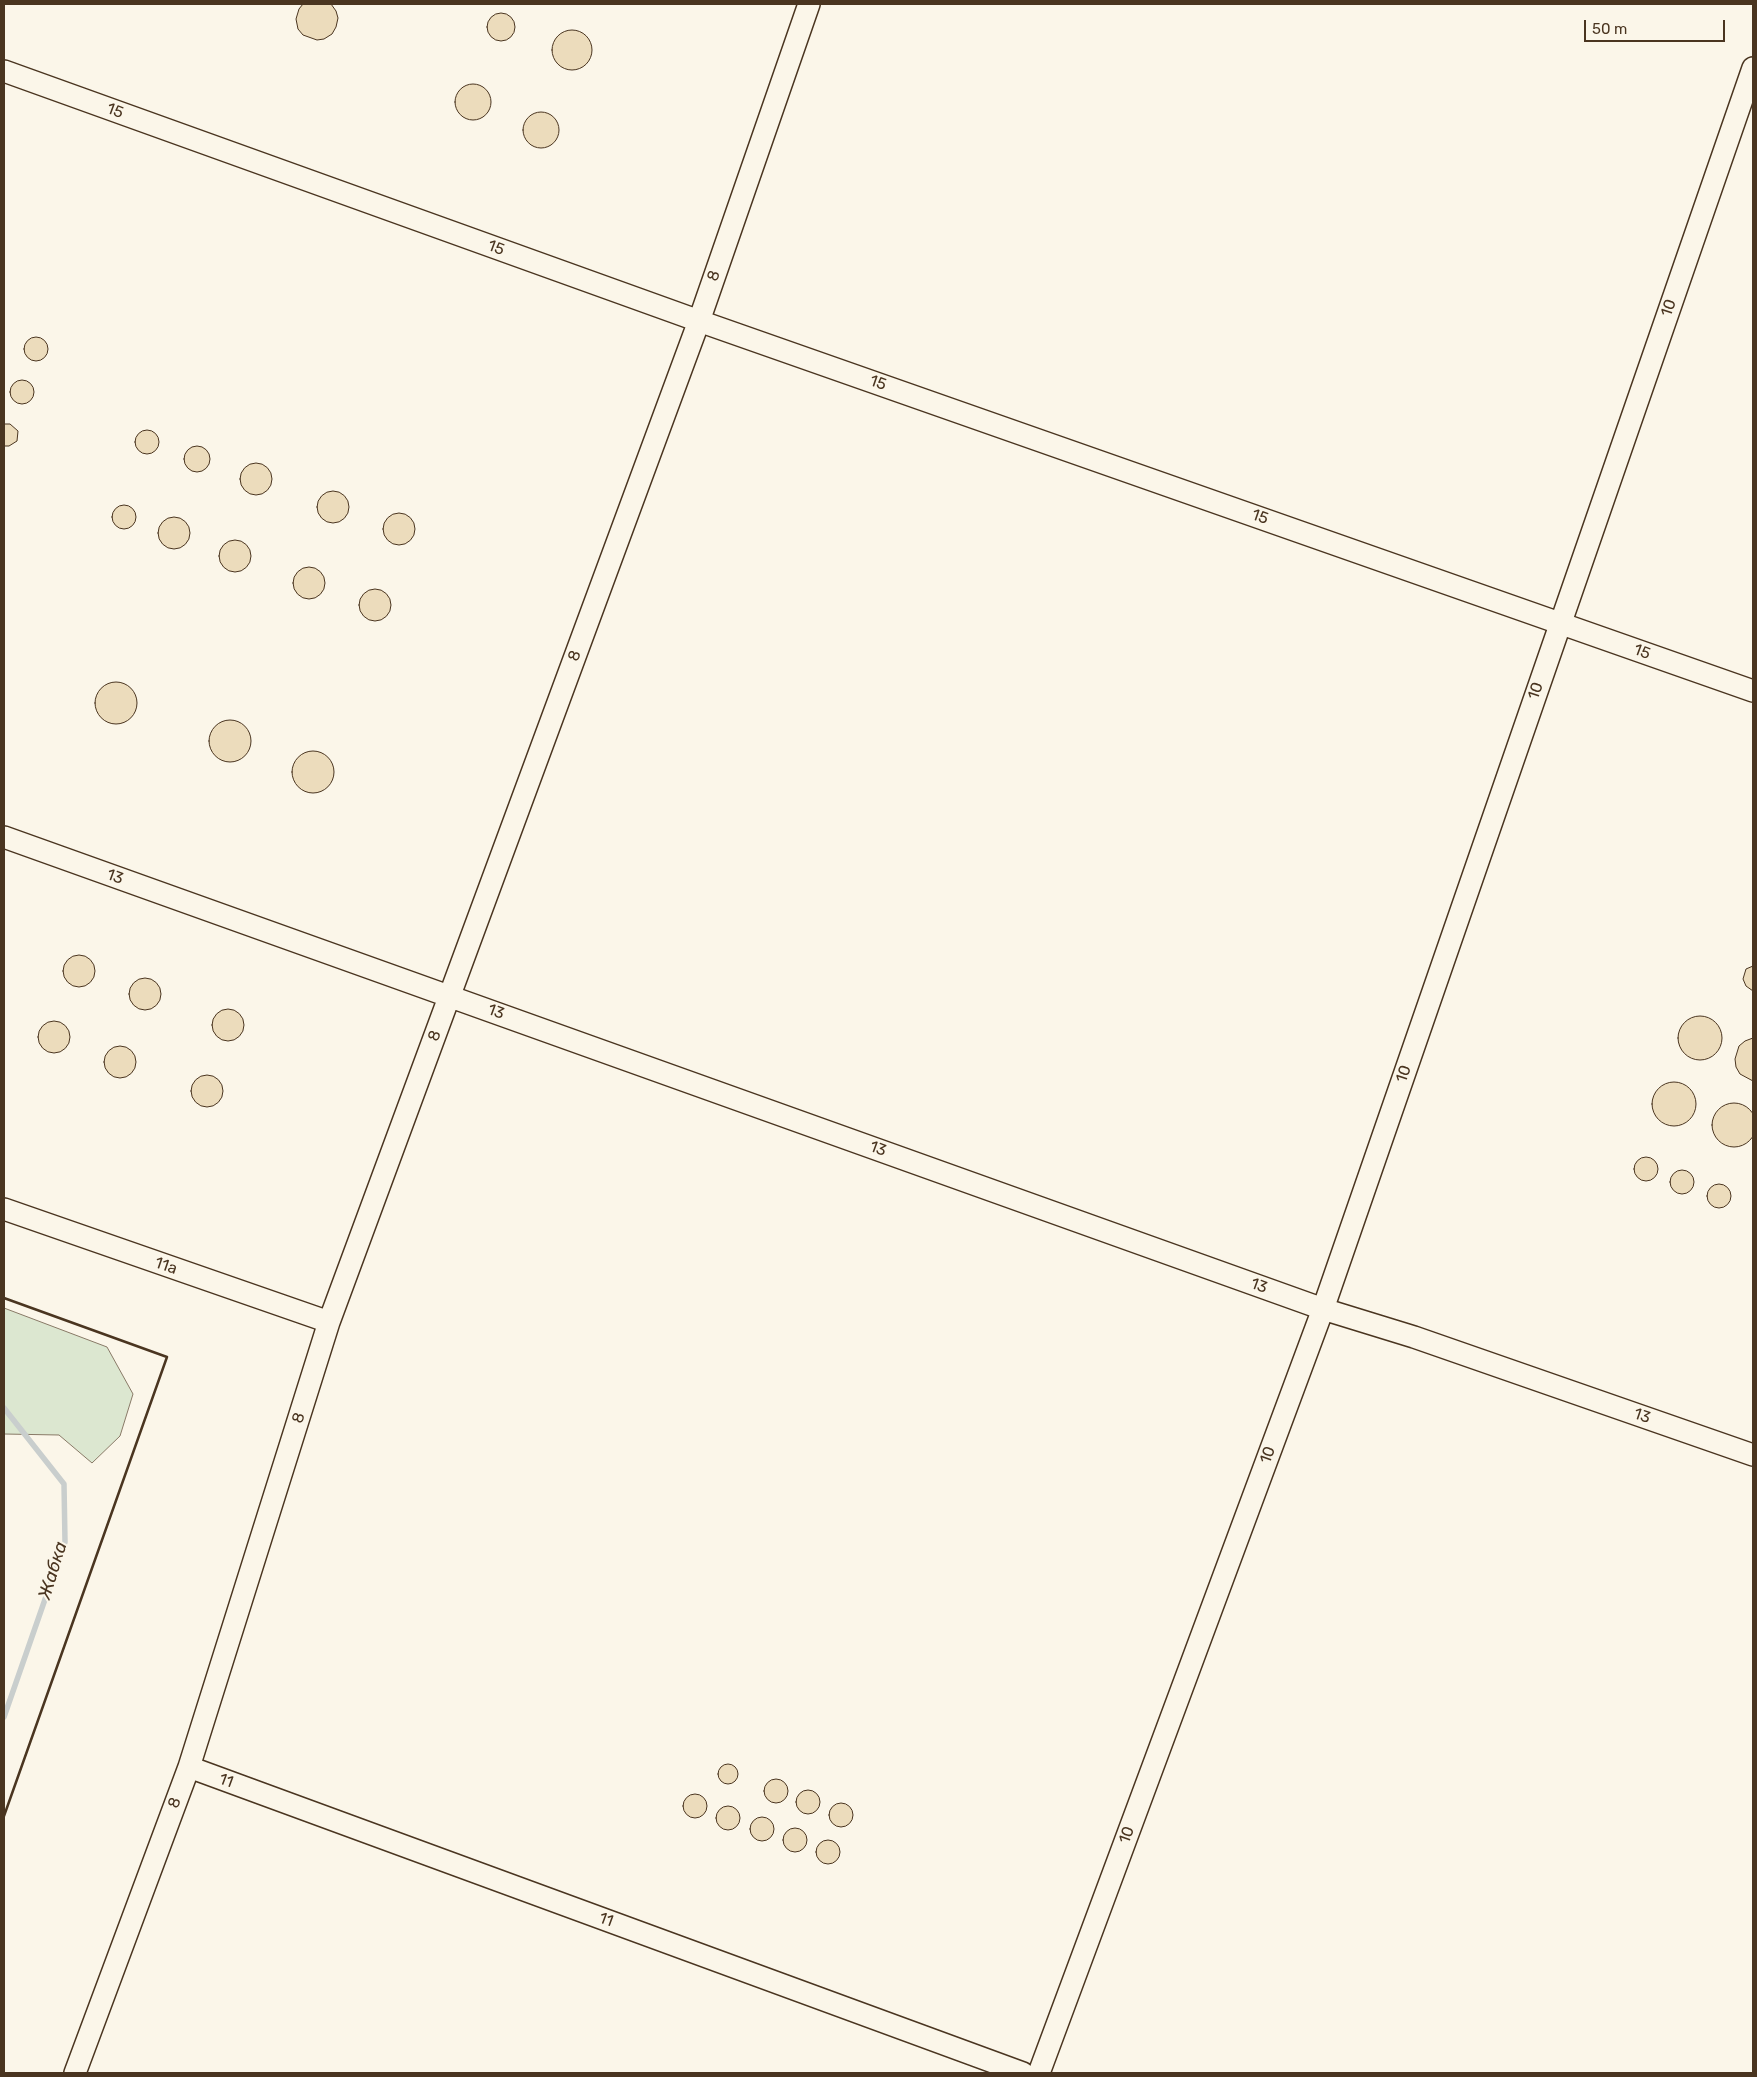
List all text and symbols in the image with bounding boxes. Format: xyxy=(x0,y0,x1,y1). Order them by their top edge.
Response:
scale bar xyxy=(1587,10,1728,42)
text: 50 m xyxy=(1592,20,1627,38)
street label: 15 xyxy=(104,99,126,123)
street label: 15 xyxy=(485,236,507,260)
street label: 8 xyxy=(703,268,725,284)
street label: 10 xyxy=(1657,297,1681,319)
street label: 15 xyxy=(867,371,889,395)
street label: 15 xyxy=(1249,505,1271,529)
street label: 15 xyxy=(1631,640,1653,664)
street label: 8 xyxy=(564,648,586,664)
street label: 10 xyxy=(1524,680,1548,702)
street label: 13 xyxy=(104,865,126,889)
street label: 13 xyxy=(485,1000,507,1024)
street label: 8 xyxy=(424,1028,446,1044)
street label: 10 xyxy=(1392,1063,1416,1085)
street label: 13 xyxy=(867,1137,889,1161)
street label: 11a xyxy=(152,1253,180,1279)
street label: 13 xyxy=(1248,1274,1270,1298)
street label: 13 xyxy=(1631,1404,1653,1428)
street label: 8 xyxy=(288,1410,310,1426)
street label: 10 xyxy=(1256,1444,1280,1466)
water label: Жабка xyxy=(34,1539,72,1603)
street label: 11 xyxy=(216,1770,236,1792)
street label: 8 xyxy=(164,1795,186,1811)
street label: 10 xyxy=(1115,1824,1139,1846)
street label: 11 xyxy=(596,1909,616,1931)

